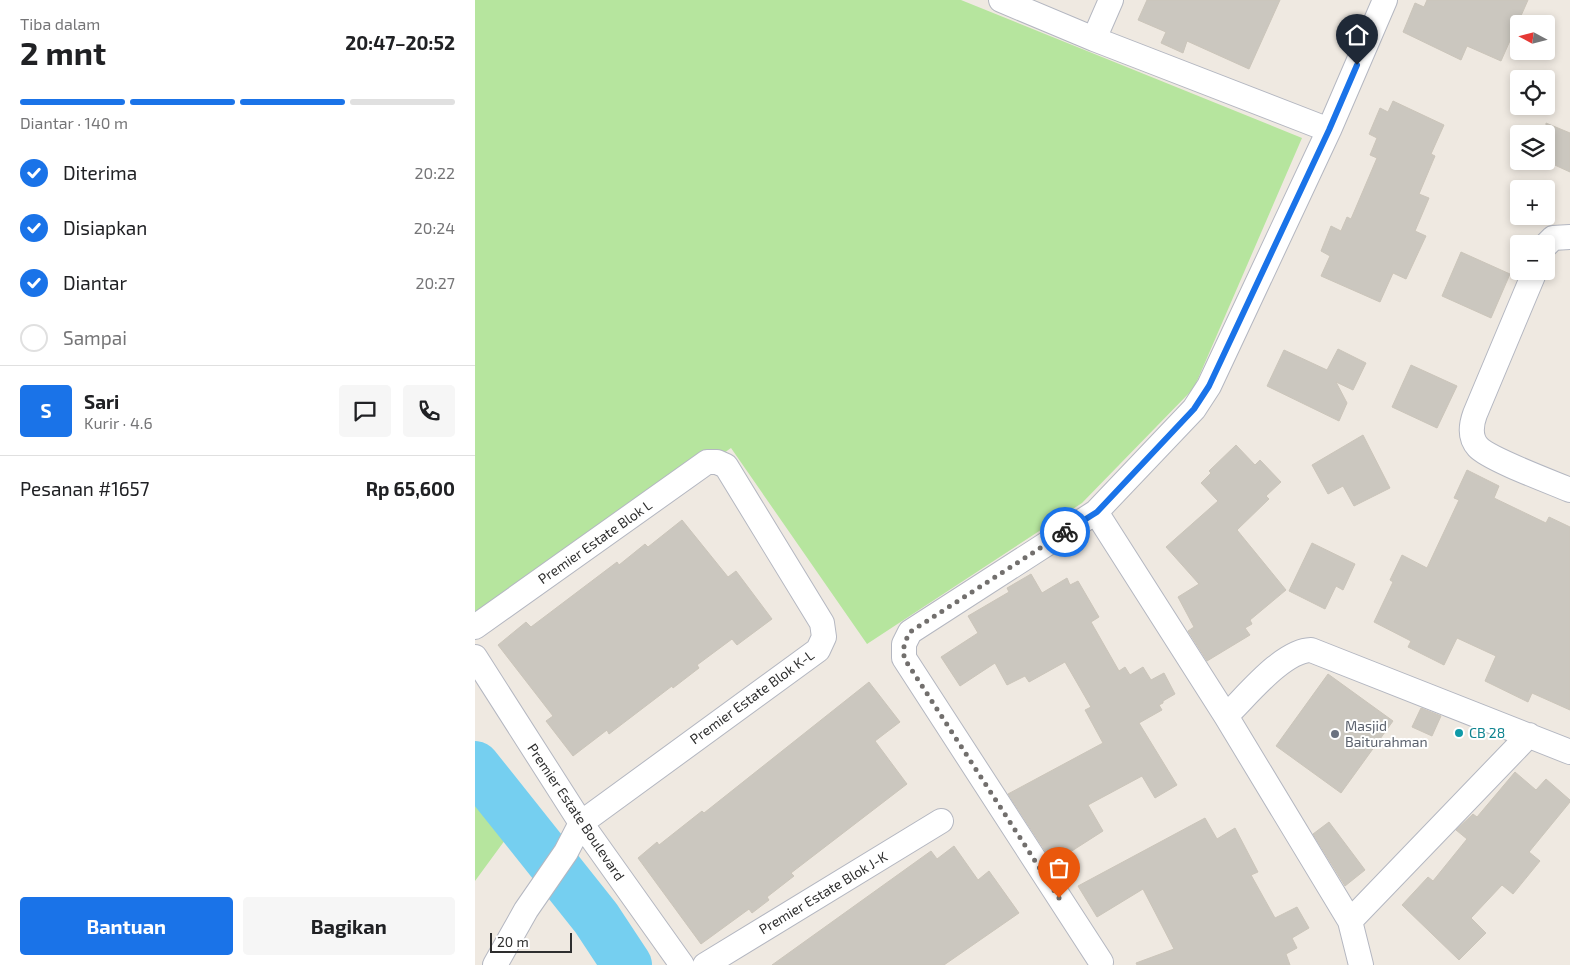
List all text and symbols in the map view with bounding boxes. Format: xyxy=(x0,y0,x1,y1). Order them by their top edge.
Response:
text: Tiba dalam xyxy=(20,14,100,33)
pin xyxy=(1336,14,1378,65)
north arrow xyxy=(1510,15,1555,60)
map controls xyxy=(1510,15,1555,280)
icon: home xyxy=(1343,21,1371,49)
text: 20:47–20:52 xyxy=(345,31,455,54)
text: 2 mnt xyxy=(20,33,106,71)
button: locate xyxy=(1510,70,1555,115)
text: Diantar · 140 m xyxy=(20,113,128,132)
button: layers xyxy=(1510,125,1555,170)
icon: check xyxy=(20,159,48,187)
text: Diterima xyxy=(63,161,137,184)
text: 20:22 xyxy=(415,163,455,182)
button: + xyxy=(1510,180,1555,225)
icon: check xyxy=(20,214,48,242)
text: Disiapkan xyxy=(63,216,147,239)
text: 20:24 xyxy=(414,218,455,237)
button: − xyxy=(1510,235,1555,280)
icon: check xyxy=(20,269,48,297)
text: Diantar xyxy=(63,271,127,294)
text: 20:27 xyxy=(415,273,455,292)
text: Sampai xyxy=(63,326,127,349)
button: chat xyxy=(339,385,391,437)
button: phone xyxy=(403,385,455,437)
text: Sari xyxy=(84,390,119,413)
text: S xyxy=(40,399,52,422)
text: Kurir · 4.6 xyxy=(84,413,153,432)
text: Pesanan #1657 xyxy=(20,477,150,500)
text: Rp 65,600 xyxy=(366,477,455,500)
street label: Premier Estate Blok L xyxy=(535,496,655,587)
courier xyxy=(1040,507,1090,557)
icon: bike xyxy=(1051,518,1079,546)
street label: Premier Estate Blok K-L xyxy=(686,646,817,747)
place label: Masjid Baiturahman xyxy=(1345,717,1428,750)
place label: CB 28 xyxy=(1469,724,1505,741)
marker: CB 28 xyxy=(1453,727,1465,739)
marker: Masjid Baiturahman xyxy=(1329,728,1341,740)
street label: Premier Estate Boulevard xyxy=(524,740,629,883)
street label: Premier Estate Blok J-K xyxy=(755,847,891,938)
pin xyxy=(1038,847,1080,898)
icon: bag xyxy=(1045,854,1073,882)
button: Bantuan xyxy=(20,897,233,955)
button: Bagikan xyxy=(243,897,455,955)
scale bar xyxy=(490,930,573,953)
text: 20 m xyxy=(497,933,529,950)

